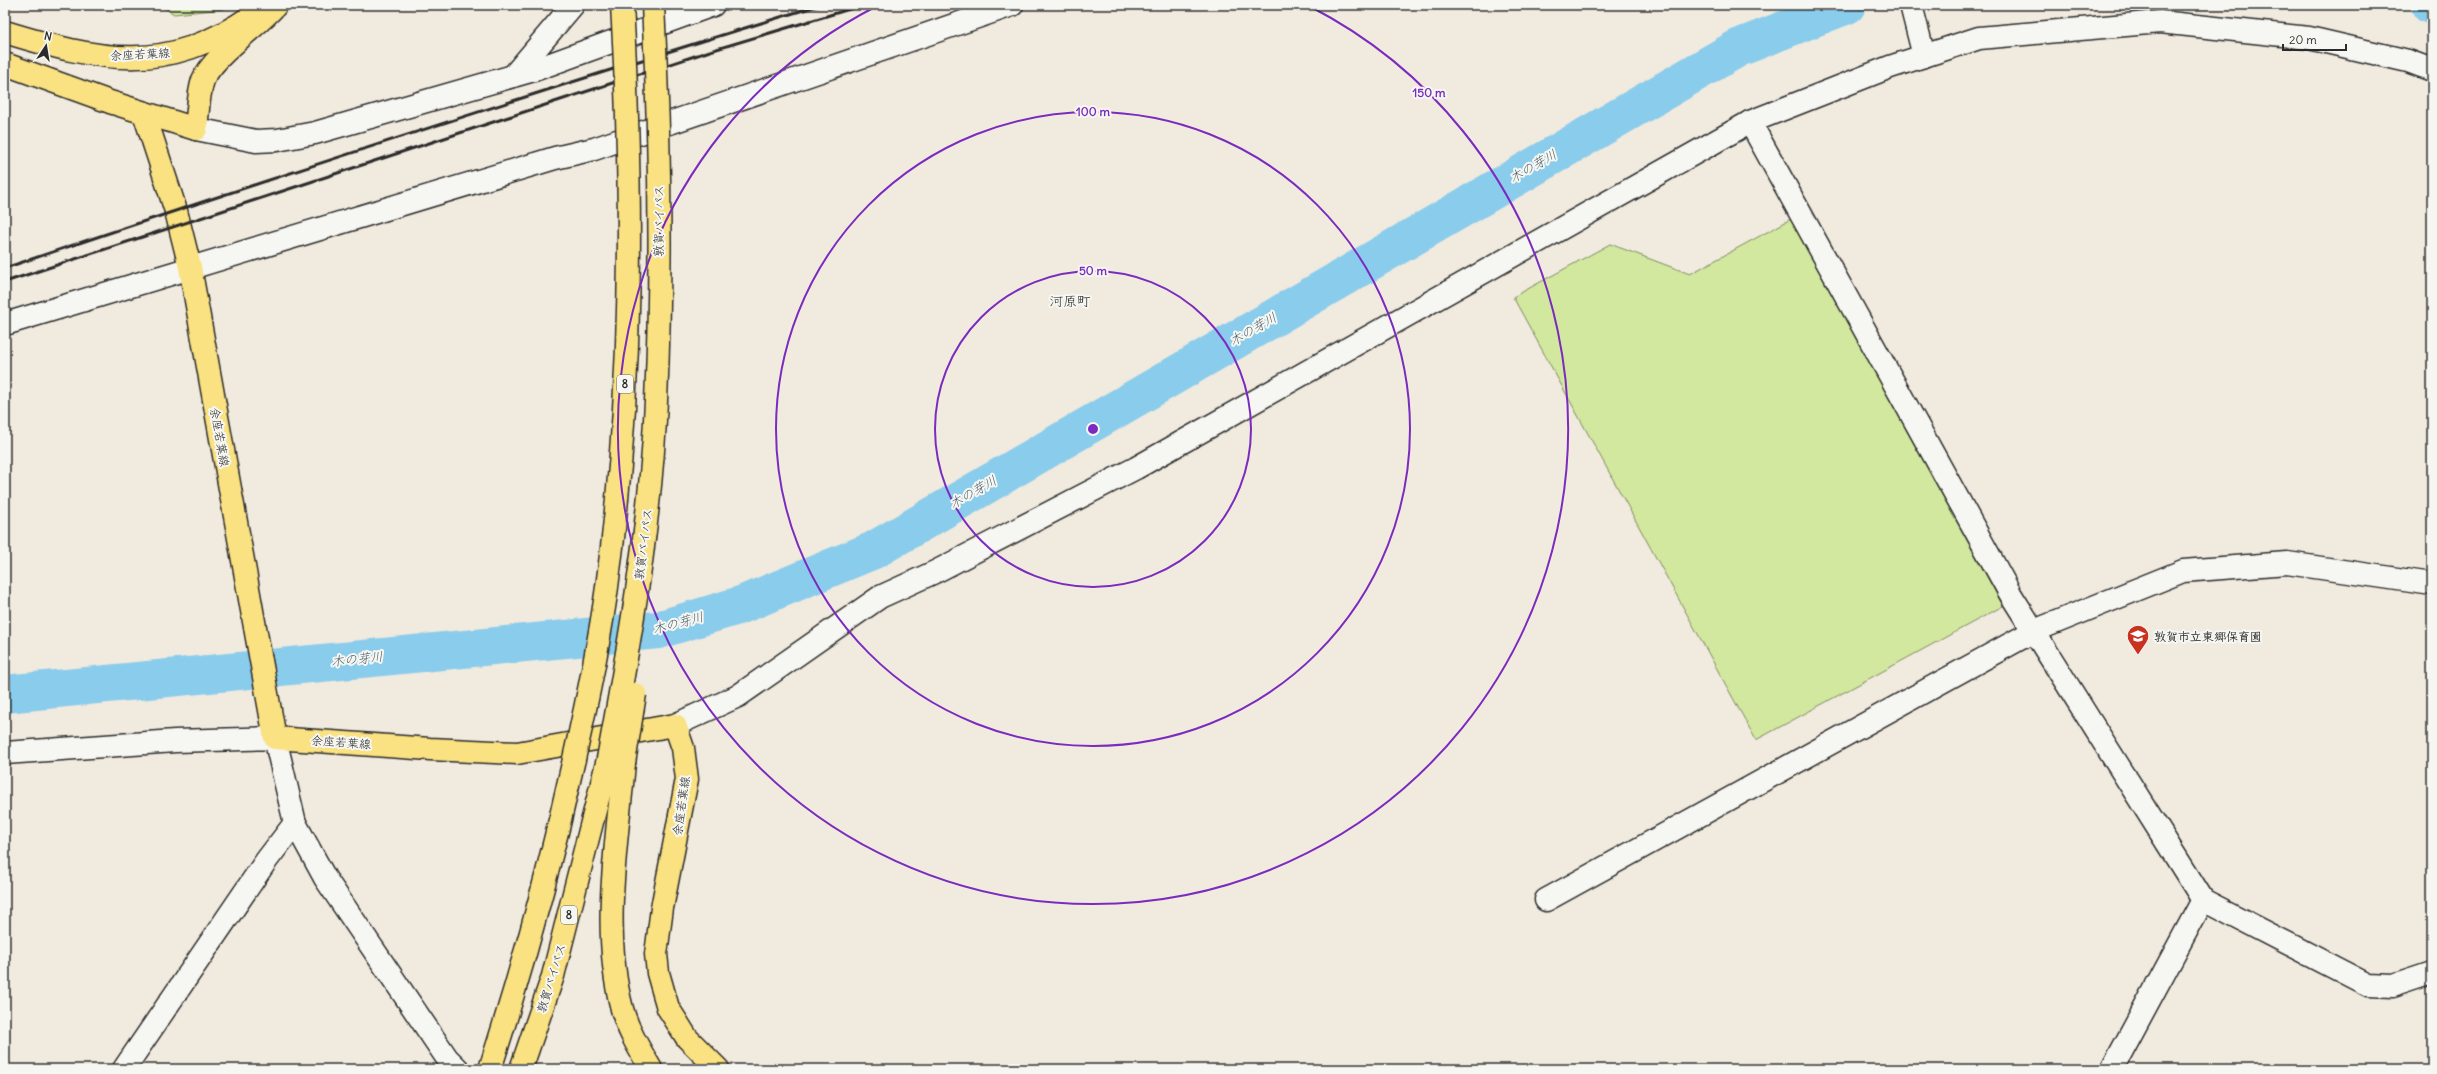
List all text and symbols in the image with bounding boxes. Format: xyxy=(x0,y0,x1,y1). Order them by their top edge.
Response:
north arrow xyxy=(26,26,66,66)
scale bar xyxy=(2283,26,2346,52)
text: N xyxy=(43,29,53,44)
text: 20 m xyxy=(2289,32,2317,47)
street label: 余座若葉線 xyxy=(110,45,170,63)
text: 150 m xyxy=(1413,85,1446,100)
text: 100 m xyxy=(1076,104,1110,119)
water label: 木の芽川 xyxy=(1506,146,1560,186)
street label: 敦賀バイパス xyxy=(651,185,666,257)
text: 50 m xyxy=(1079,263,1108,278)
district label: 河原町 xyxy=(1049,292,1091,310)
water label: 木の芽川 xyxy=(1226,309,1280,349)
road number: 8 xyxy=(617,375,633,393)
street label: 余座若葉線 xyxy=(207,406,233,468)
centre of rings xyxy=(1086,422,1100,436)
water label: 木の芽川 xyxy=(946,472,1000,512)
street label: 敦賀バイパス xyxy=(631,507,655,581)
water label: 木の芽川 xyxy=(651,608,705,638)
school or university icon: 敦賀市立東郷保育園 xyxy=(2125,623,2151,656)
place label: 敦賀市立東郷保育園 xyxy=(2154,629,2262,644)
water label: 木の芽川 xyxy=(330,648,384,670)
street label: 余座若葉線 xyxy=(311,732,371,752)
street label: 余座若葉線 xyxy=(669,775,693,837)
road number: 8 xyxy=(561,906,577,924)
street label: 敦賀バイパス xyxy=(533,941,569,1015)

